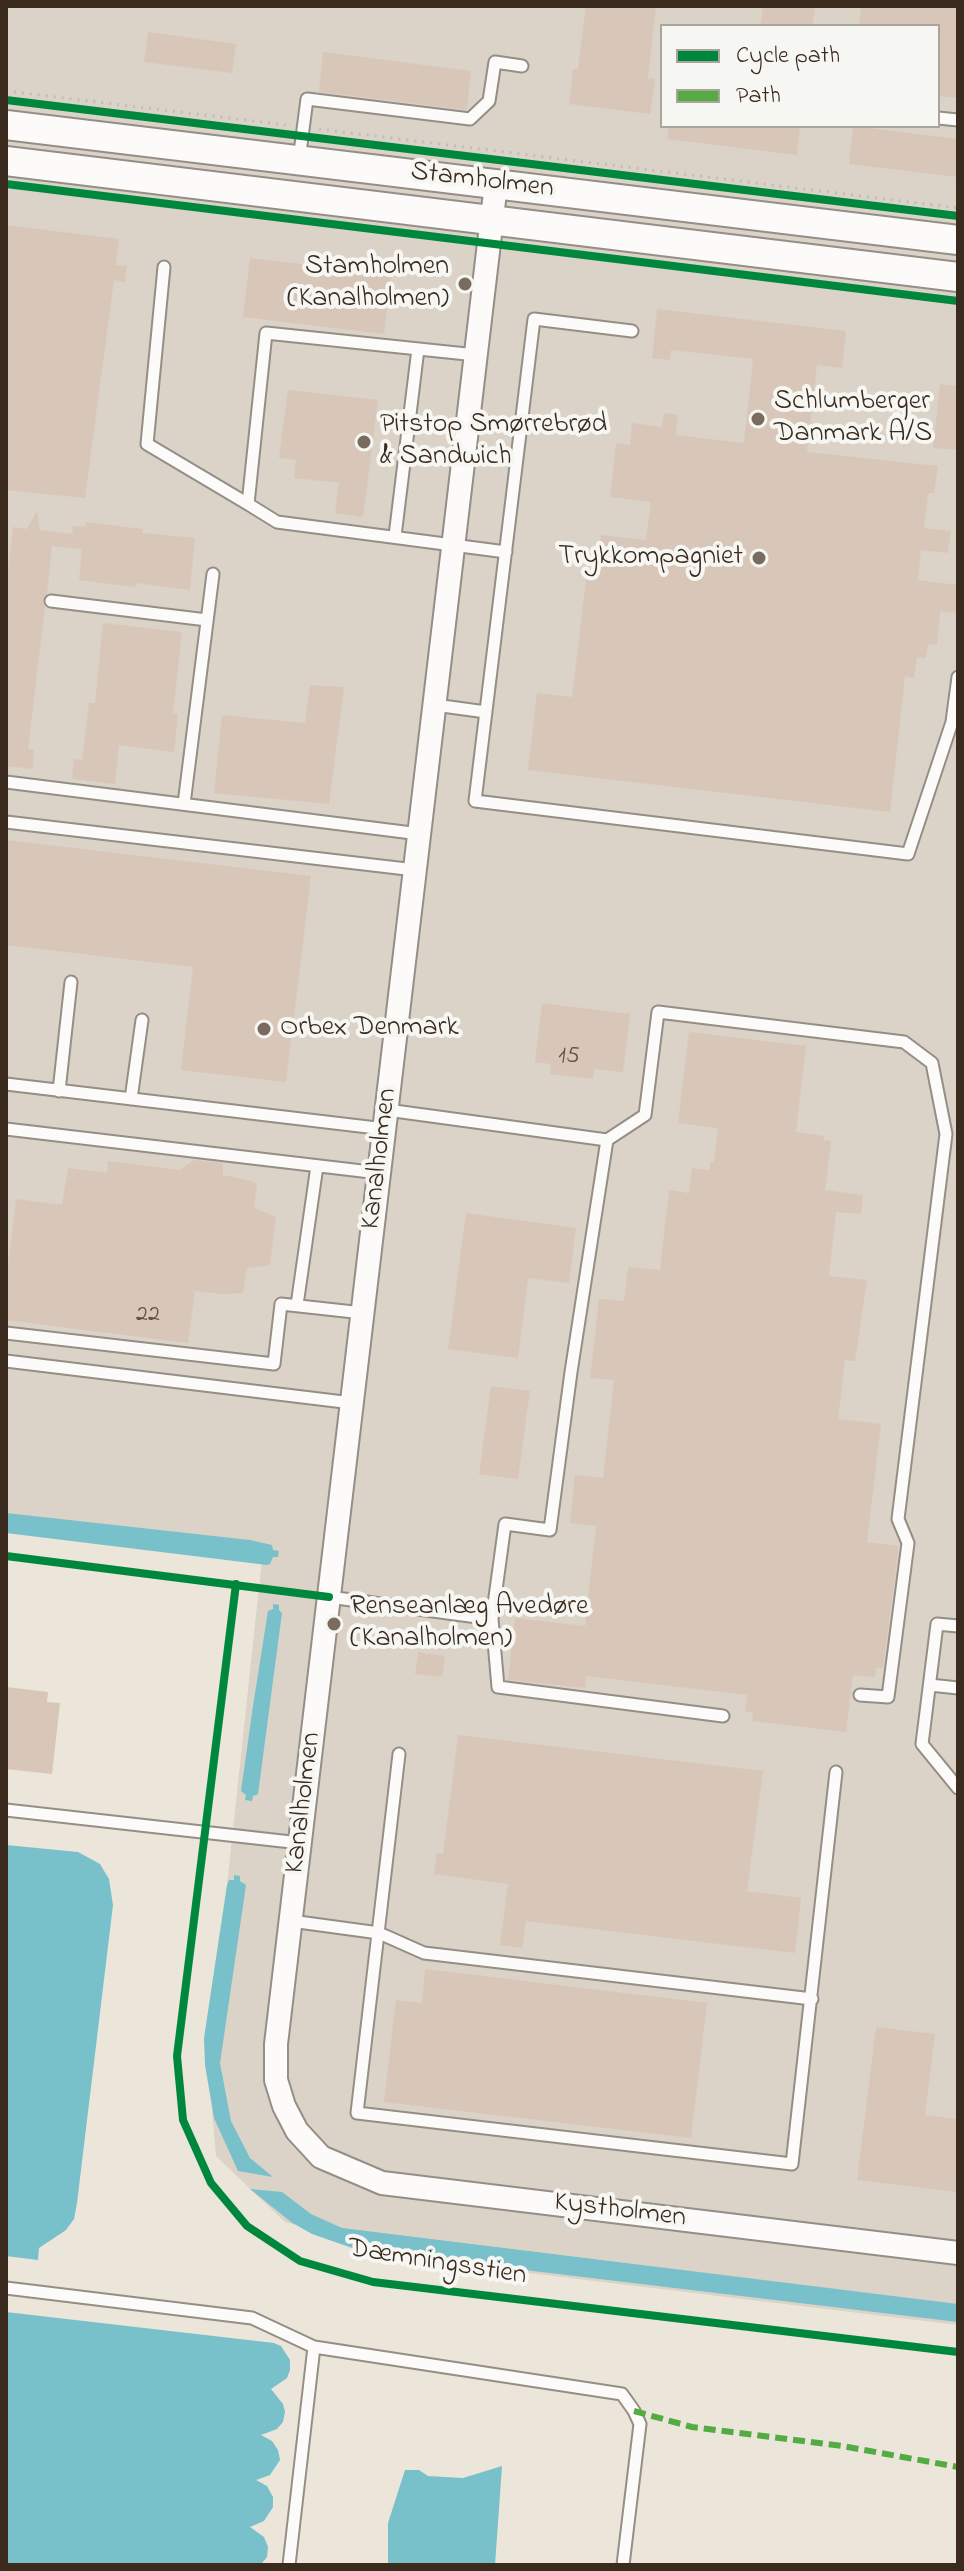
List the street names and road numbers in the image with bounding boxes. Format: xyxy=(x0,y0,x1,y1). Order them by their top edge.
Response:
street label: Stamholmen xyxy=(408,157,556,207)
street label: Kanalholmen xyxy=(356,1086,406,1232)
street label: Kanalholmen xyxy=(280,1730,330,1876)
street label: Kystholmen xyxy=(552,2187,688,2237)
street label: Dæmningsstien xyxy=(345,2233,529,2295)

